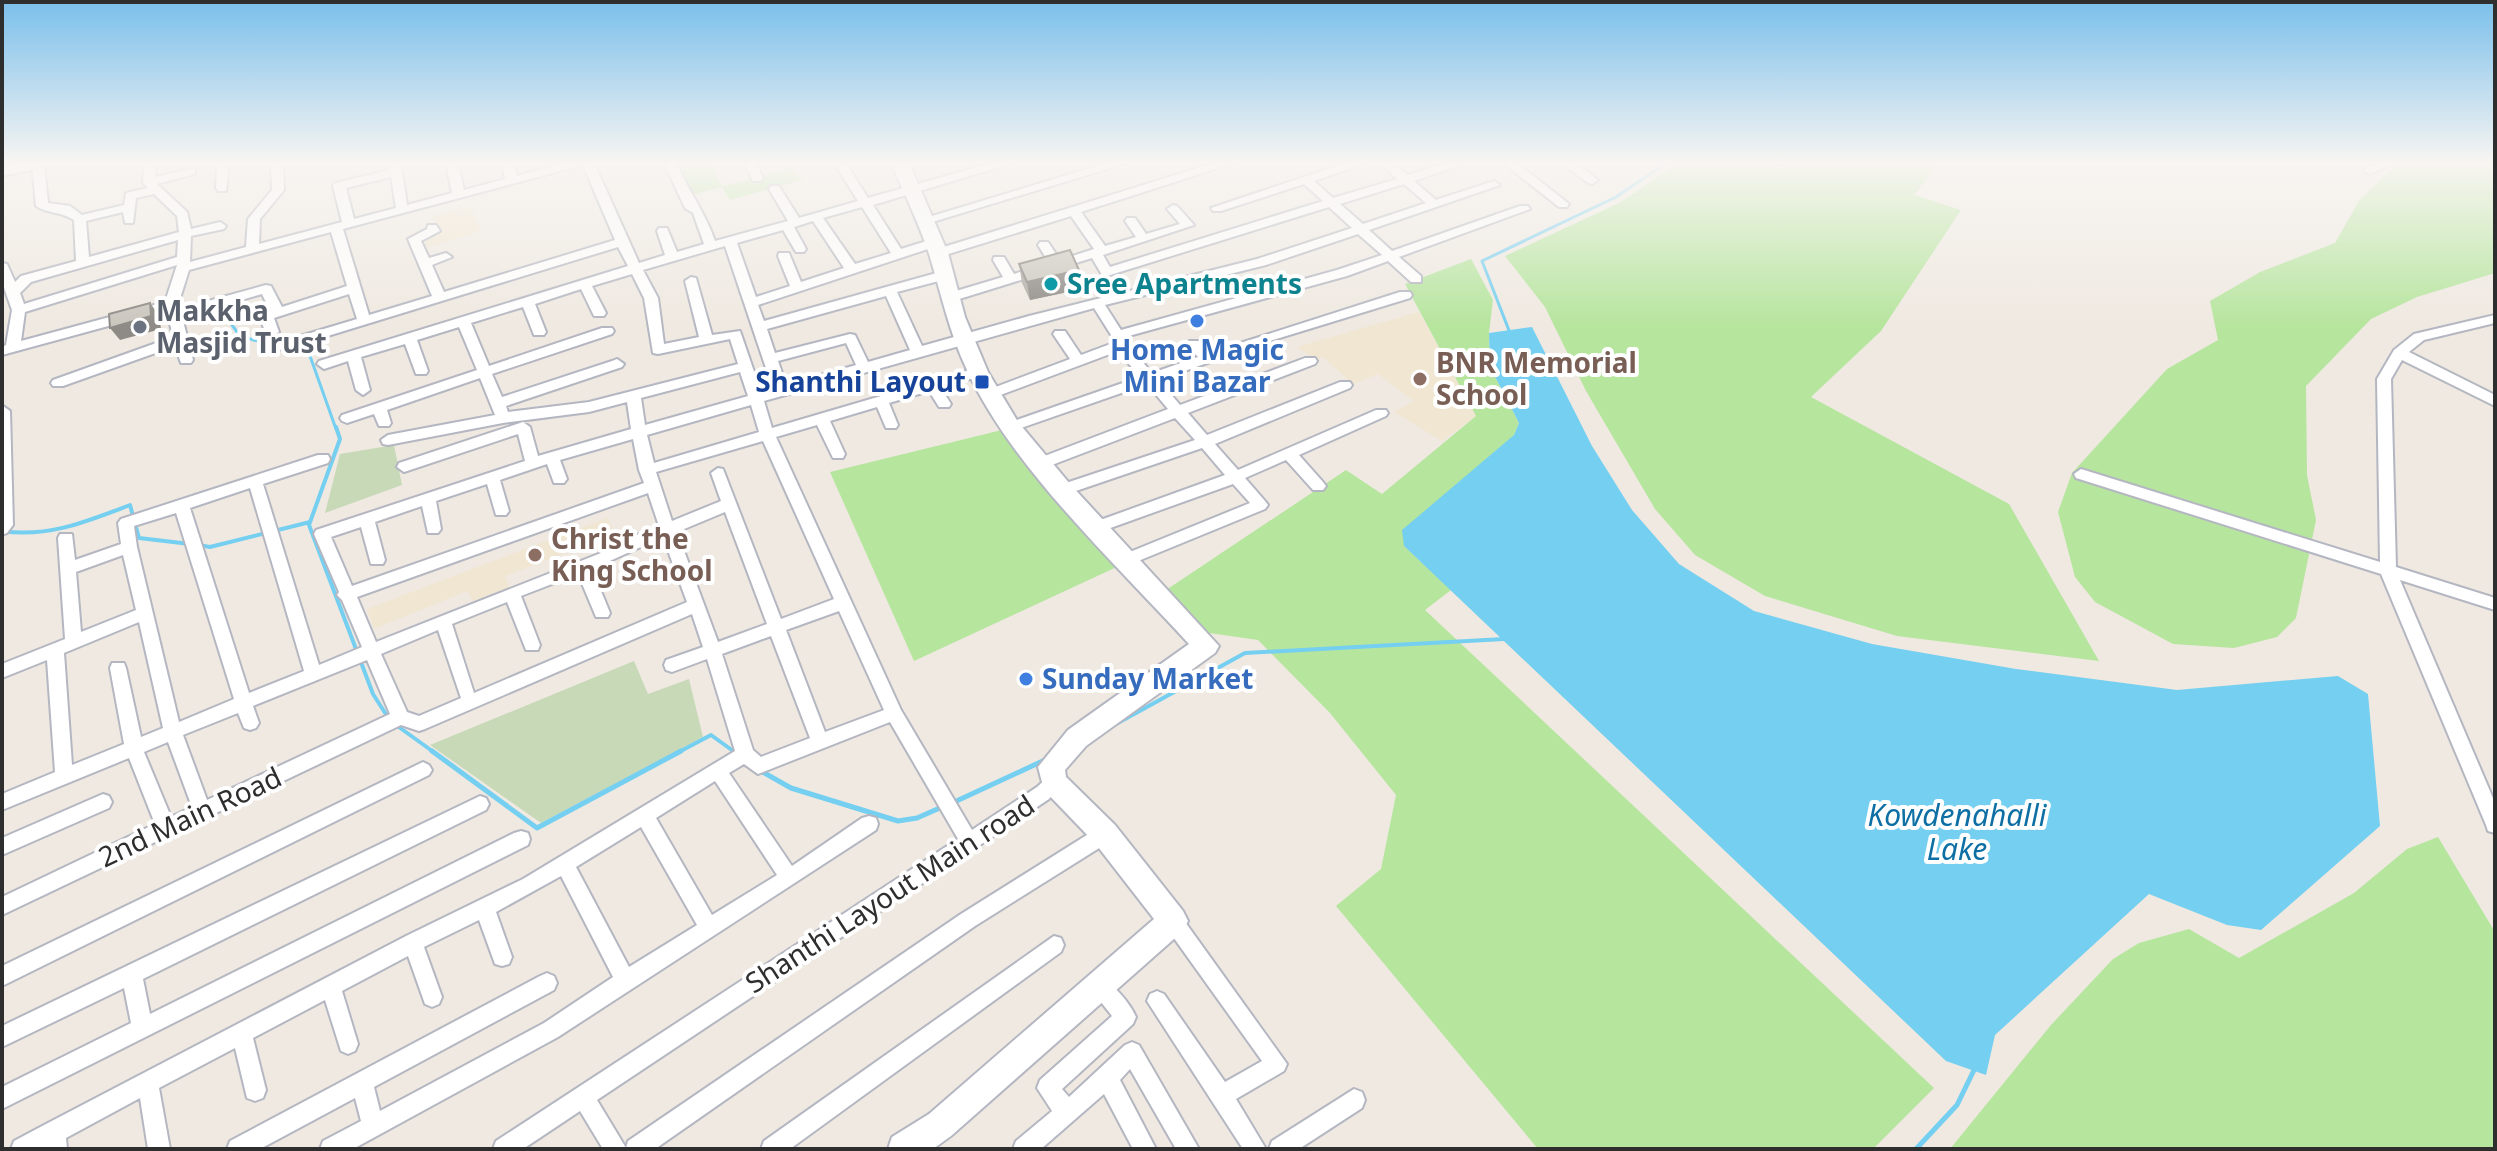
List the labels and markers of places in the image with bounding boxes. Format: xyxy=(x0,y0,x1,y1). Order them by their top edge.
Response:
place label: Sree Apartments xyxy=(1067,264,1302,302)
marker: Sree Apartments xyxy=(1042,275,1060,293)
place label: Makkha Masjid Trust xyxy=(156,291,327,361)
marker: Home Magic Mini Bazar xyxy=(1188,312,1206,330)
marker: Makkha Masjid Trust xyxy=(131,318,149,336)
place label: Home Magic Mini Bazar xyxy=(1110,330,1284,400)
place label: BNR Memorial School xyxy=(1436,343,1637,413)
place label: Shanthi Layout xyxy=(755,362,966,400)
marker: BNR Memorial School xyxy=(1411,370,1429,388)
marker: Shanthi Layout xyxy=(973,373,991,391)
place label: Christ the King School xyxy=(551,519,713,589)
marker: Christ the King School xyxy=(526,546,544,564)
place label: Sunday Market xyxy=(1042,659,1254,697)
marker: Sunday Market xyxy=(1017,670,1035,688)

